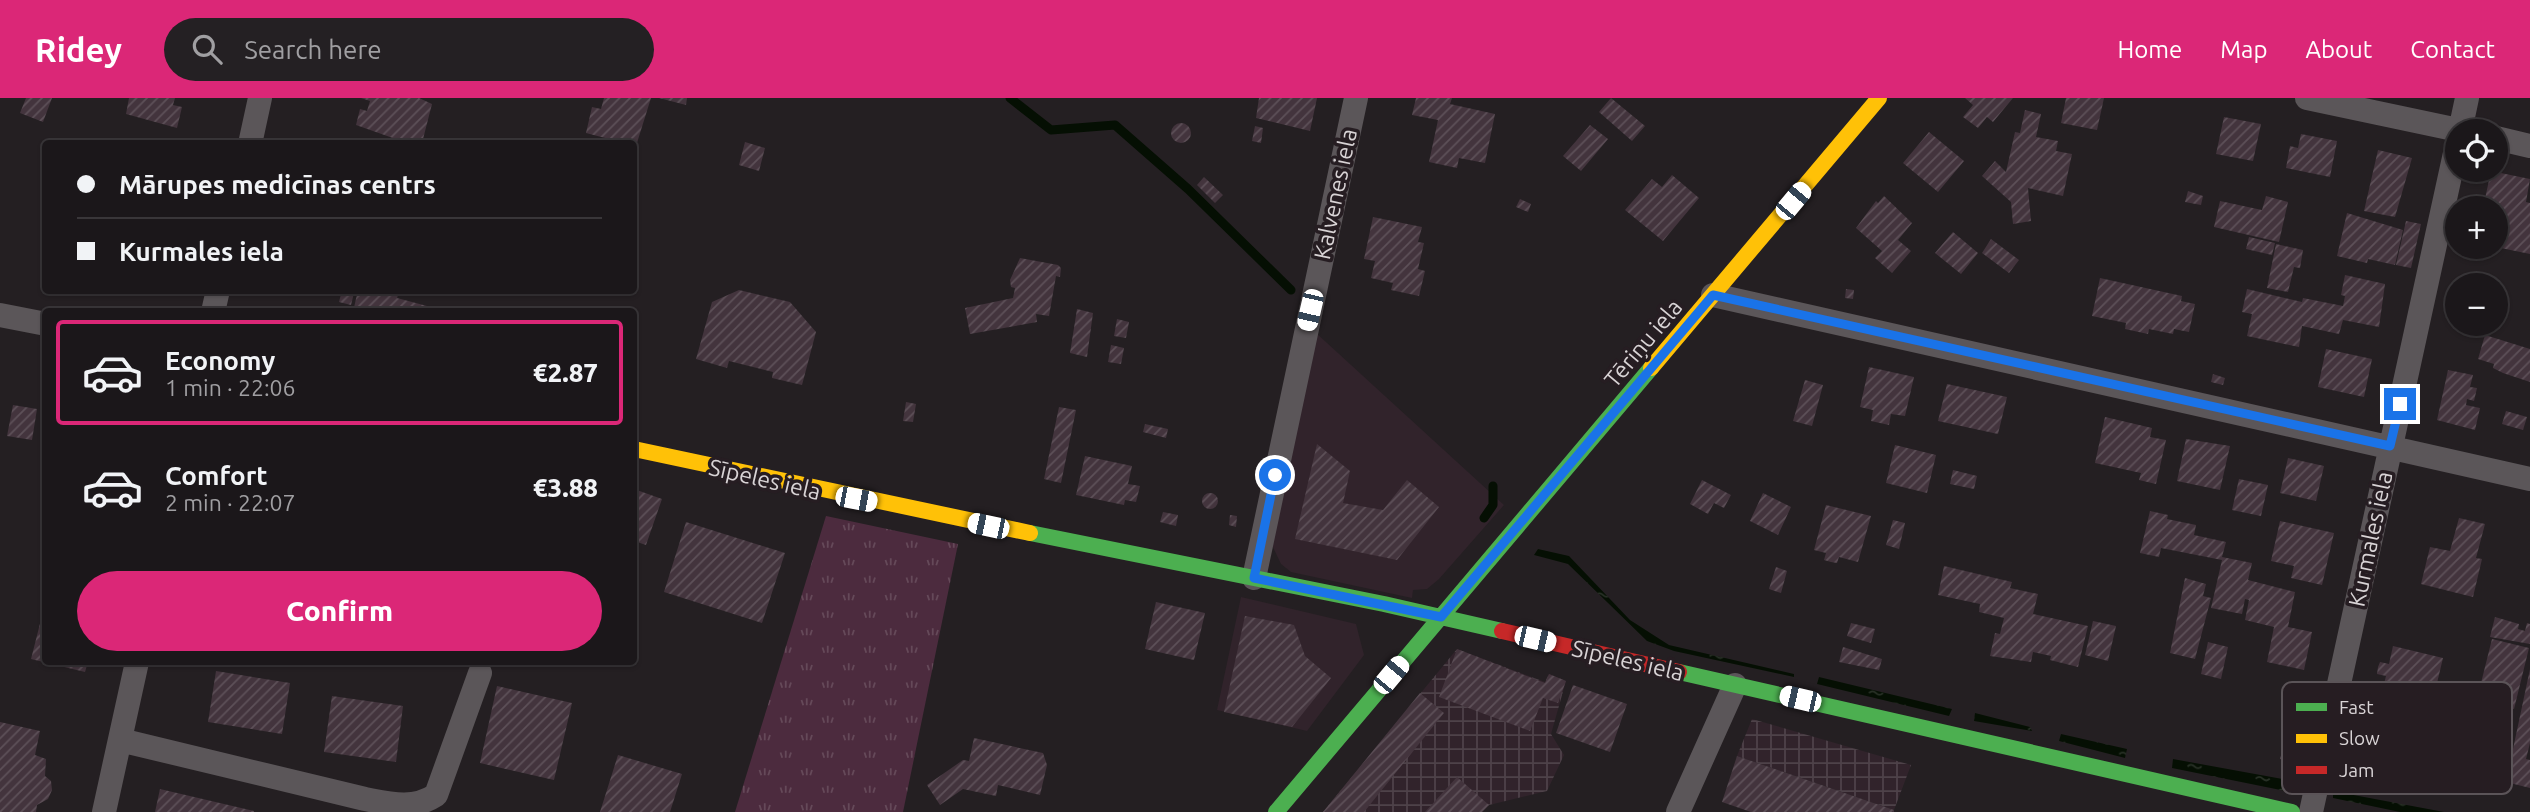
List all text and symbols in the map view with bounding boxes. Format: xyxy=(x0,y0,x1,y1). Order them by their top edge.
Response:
search box xyxy=(164,18,654,81)
icon: search xyxy=(188,30,226,68)
text: Ridey xyxy=(35,31,122,68)
text: Search here xyxy=(244,35,382,64)
text: Home xyxy=(2117,36,2182,63)
text: Map xyxy=(2220,36,2267,63)
text: About xyxy=(2305,36,2372,63)
text: Contact xyxy=(2410,36,2495,63)
map controls xyxy=(2445,119,2508,336)
button: locate xyxy=(2445,119,2508,182)
street label: Kalvenes iela xyxy=(1309,126,1361,262)
text: Mārupes medicīnas centrs xyxy=(119,170,436,199)
car xyxy=(1772,178,1815,224)
button: + xyxy=(2445,196,2508,259)
text: Kurmales iela xyxy=(119,237,284,266)
button: − xyxy=(2445,273,2508,336)
car xyxy=(1296,287,1325,333)
street label: Tēriņu iela xyxy=(1599,294,1687,392)
icon: car xyxy=(81,341,144,404)
text: Economy xyxy=(165,346,275,375)
text: €2.87 xyxy=(533,358,598,387)
text: 1 min · 22:06 xyxy=(165,375,296,400)
route end xyxy=(2384,388,2416,420)
street label: Sīpeles iela xyxy=(707,454,823,504)
icon: car xyxy=(81,456,144,519)
route start xyxy=(1259,459,1291,491)
text: Comfort xyxy=(165,461,268,490)
street label: Kurmales iela xyxy=(2343,469,2397,609)
text: €3.88 xyxy=(533,473,598,502)
car xyxy=(834,485,879,513)
text: 2 min · 22:07 xyxy=(165,490,296,515)
car xyxy=(966,511,1011,541)
button: Confirm xyxy=(77,571,602,651)
car xyxy=(1513,624,1558,654)
street label: Sīpeles iela xyxy=(1570,635,1686,685)
car xyxy=(1370,652,1413,698)
legend xyxy=(2282,682,2512,794)
car xyxy=(1778,684,1823,714)
text: Fast xyxy=(2339,696,2374,718)
text: Slow xyxy=(2339,727,2380,749)
text: Jam xyxy=(2339,759,2375,781)

